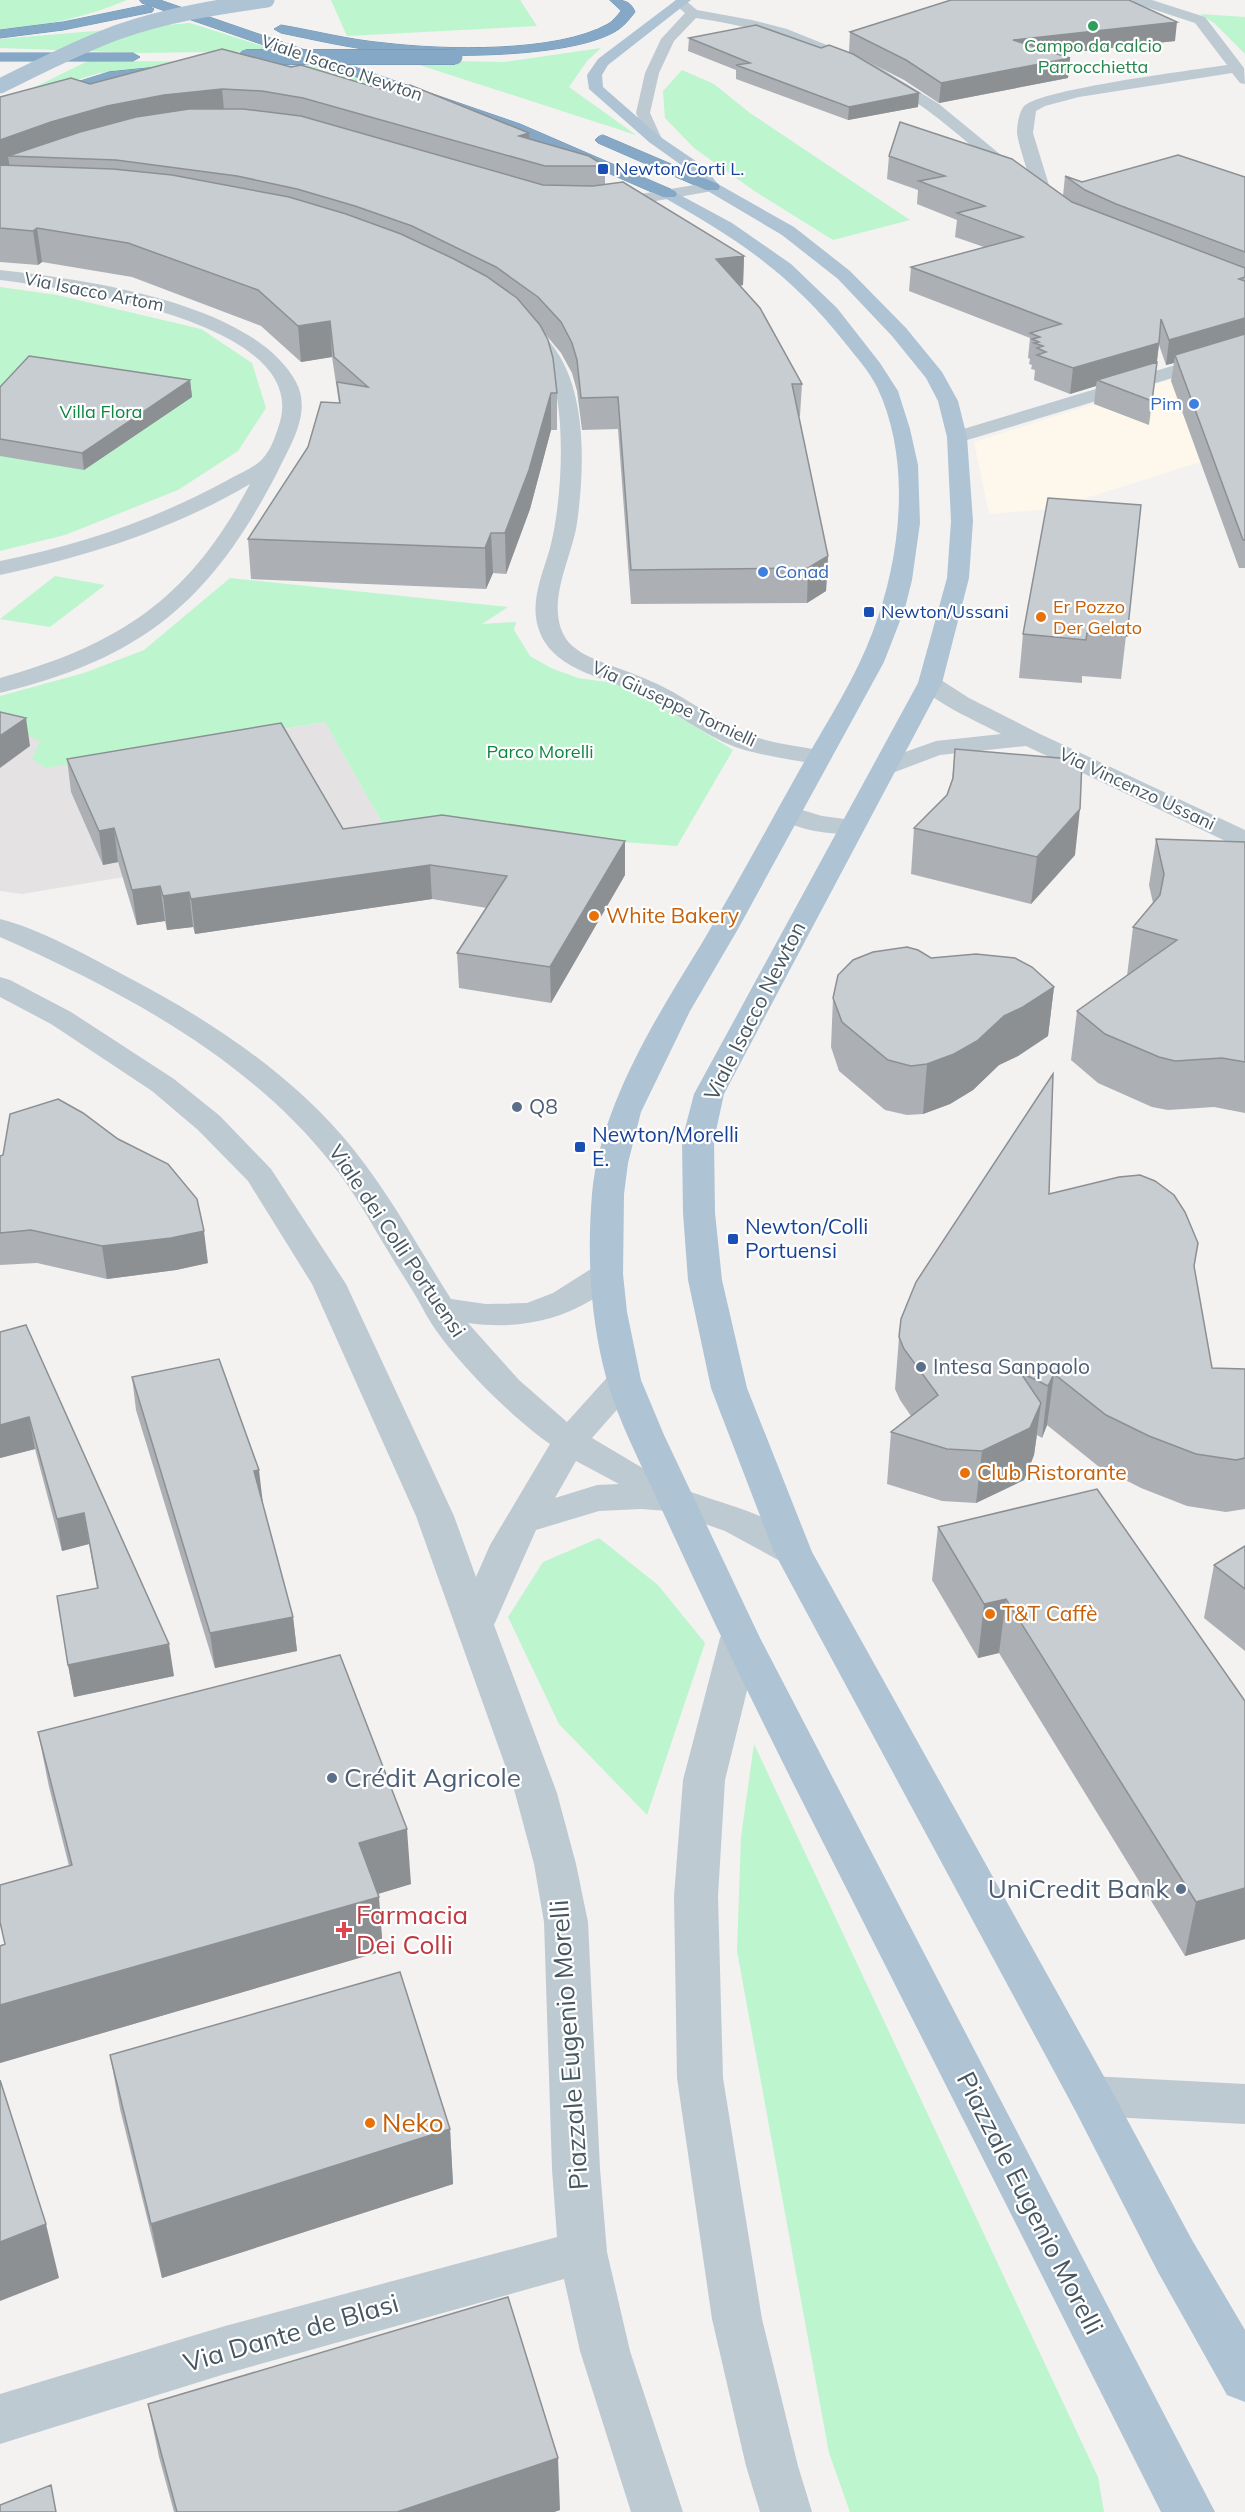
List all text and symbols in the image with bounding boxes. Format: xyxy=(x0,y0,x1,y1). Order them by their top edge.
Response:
marker: Campo da calcio Parrocchietta xyxy=(1086,19,1100,33)
street label: Viale Isacco Newton xyxy=(258,29,426,106)
place label: Campo da calcio Parrocchietta xyxy=(1024,34,1162,78)
place label: Newton/Corti L. xyxy=(615,157,744,180)
marker: Newton/Corti L. xyxy=(596,162,610,176)
street label: Via Isacco Artom xyxy=(22,267,166,316)
place label: Pim xyxy=(1150,392,1182,415)
marker: Pim xyxy=(1187,397,1201,411)
park label: Villa Flora xyxy=(60,400,142,423)
place label: Conad xyxy=(775,560,829,583)
marker: Conad xyxy=(756,565,770,579)
place label: Er Pozzo Der Gelato xyxy=(1053,595,1142,639)
place label: Newton/Ussani xyxy=(881,600,1009,623)
marker: Newton/Ussani xyxy=(862,605,876,619)
marker: Er Pozzo Der Gelato xyxy=(1034,610,1048,624)
street label: Via Giuseppe Tornielli xyxy=(588,655,760,752)
park label: Parco Morelli xyxy=(487,740,594,763)
street label: Via Vincenzo Ussani xyxy=(1056,742,1219,835)
place label: White Bakery xyxy=(606,902,739,928)
marker: White Bakery xyxy=(587,909,601,923)
street label: Viale Isacco Newton xyxy=(698,917,811,1104)
place label: Q8 xyxy=(529,1093,558,1119)
marker: Q8 xyxy=(510,1100,524,1114)
place label: Newton/Morelli E. xyxy=(592,1121,739,1171)
street label: Viale dei Colli Portuensi xyxy=(324,1139,472,1342)
marker: Newton/Morelli E. xyxy=(573,1140,587,1154)
place label: Newton/Colli Portuensi xyxy=(745,1213,868,1263)
marker: Newton/Colli Portuensi xyxy=(726,1232,740,1246)
place label: Intesa Sanpaolo xyxy=(933,1353,1090,1379)
marker: Intesa Sanpaolo xyxy=(914,1360,928,1374)
place label: Club Ristorante xyxy=(977,1459,1127,1485)
marker: Club Ristorante xyxy=(958,1466,972,1480)
place label: T&T Caffè xyxy=(1002,1600,1097,1626)
marker: T&T Caffè xyxy=(983,1607,997,1621)
place label: Crédit Agricole xyxy=(344,1761,521,1794)
marker: Crédit Agricole xyxy=(325,1771,339,1785)
place label: UniCredit Bank xyxy=(988,1872,1170,1905)
marker: UniCredit Bank xyxy=(1174,1882,1188,1896)
place label: Farmacia Dei Colli xyxy=(356,1898,468,1961)
street label: Piazzale Eugenio Morelli xyxy=(542,1899,595,2191)
marker: Farmacia Dei Colli xyxy=(337,1923,351,1937)
street label: Piazzale Eugenio Morelli xyxy=(950,2066,1111,2340)
place label: Neko xyxy=(382,2106,443,2139)
marker: Neko xyxy=(363,2116,377,2130)
street label: Via Dante de Blasi xyxy=(180,2286,402,2379)

